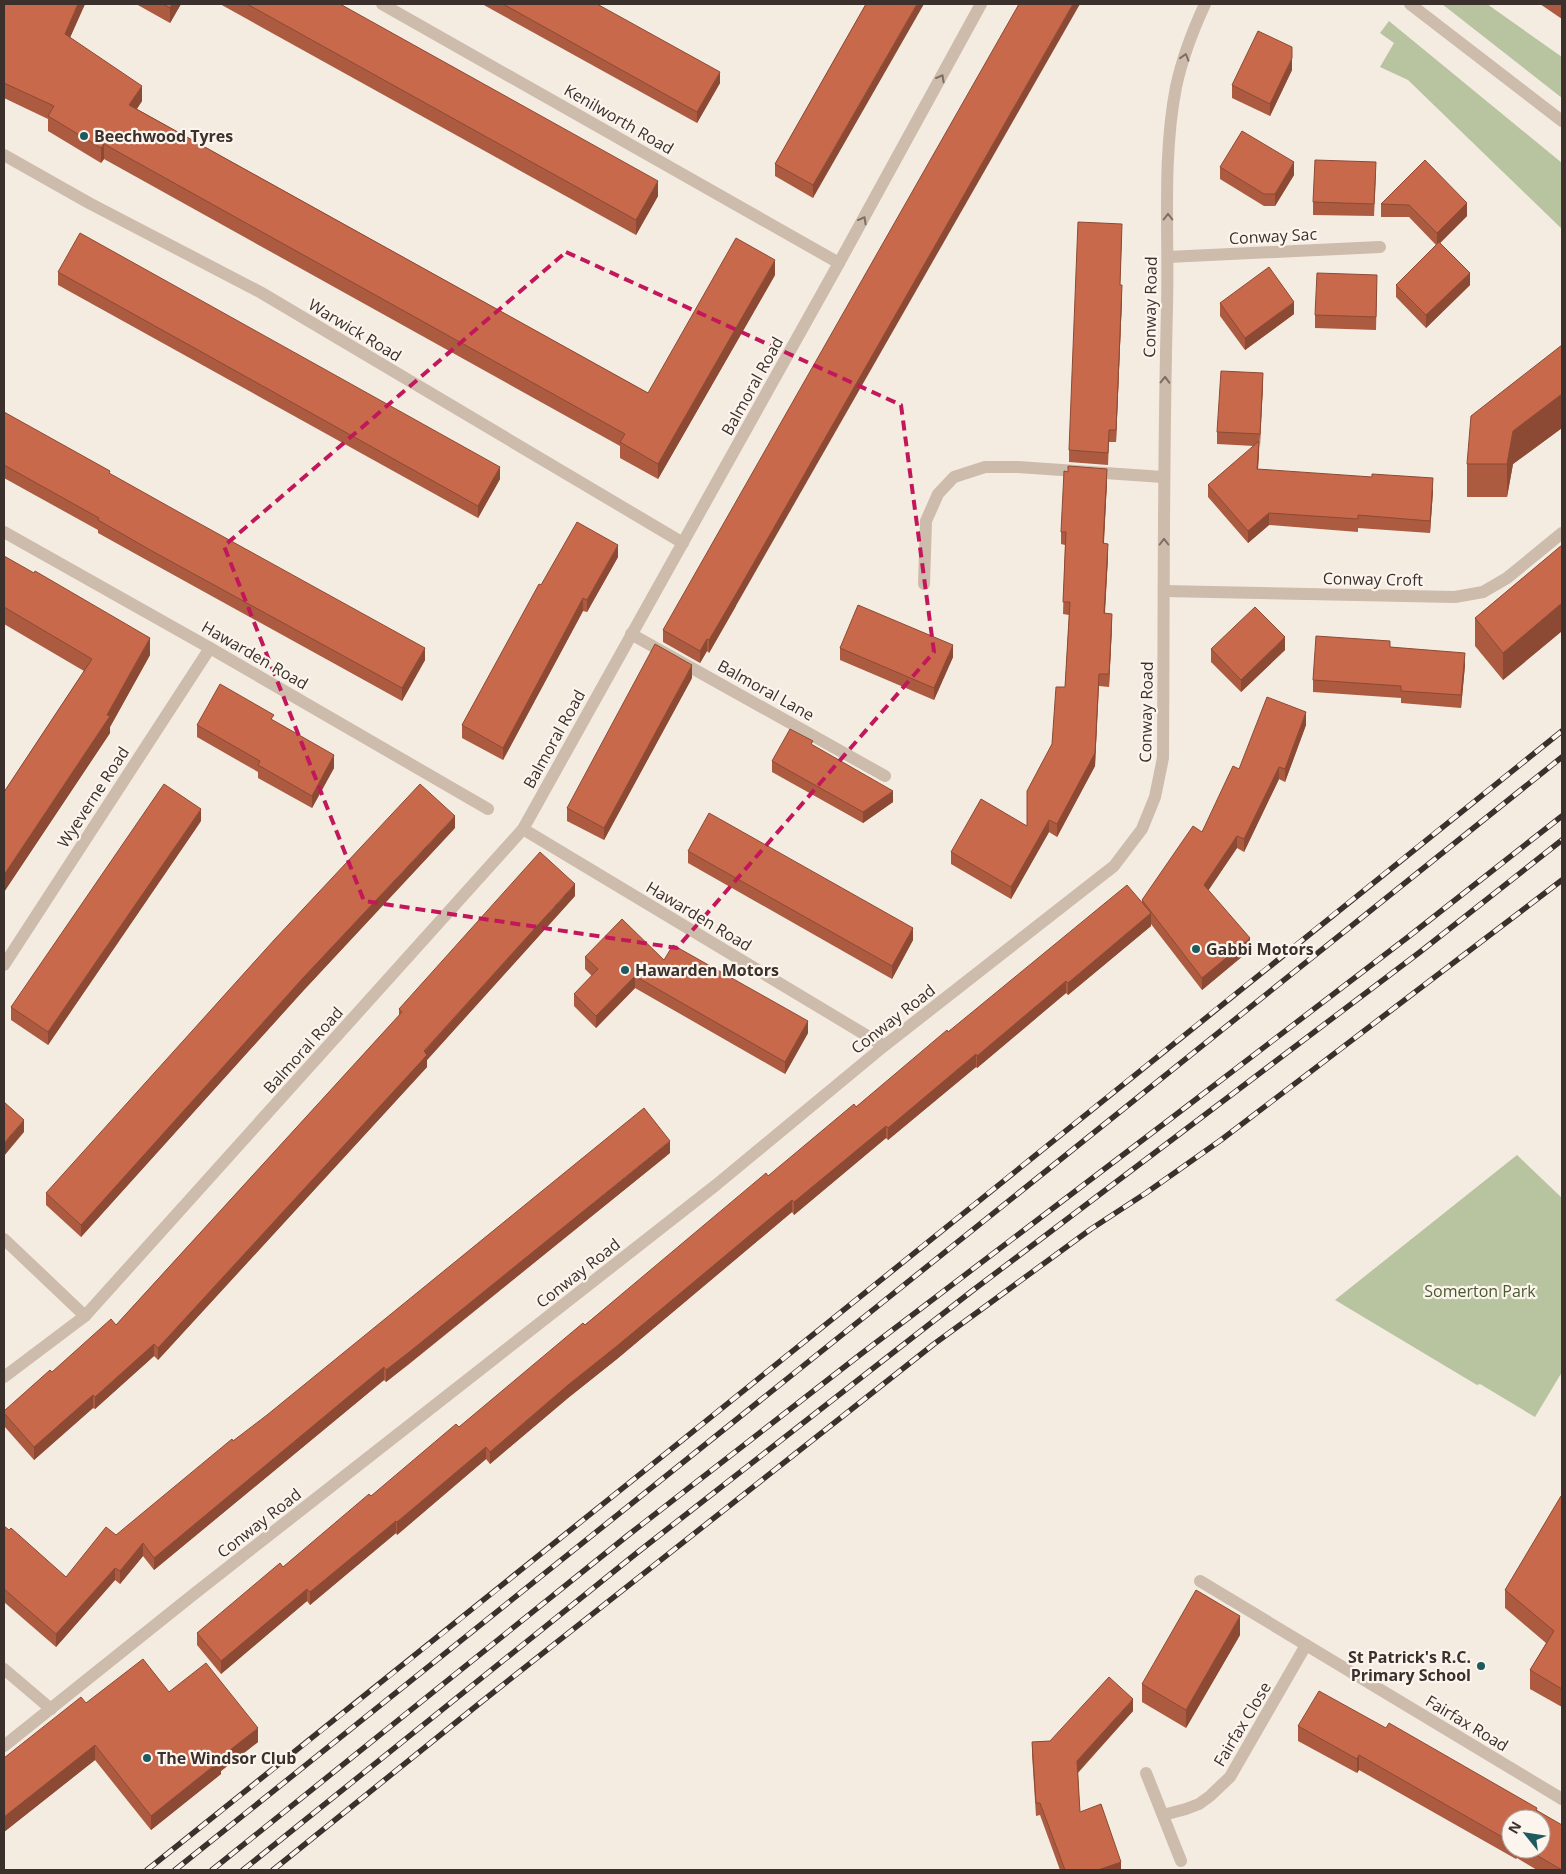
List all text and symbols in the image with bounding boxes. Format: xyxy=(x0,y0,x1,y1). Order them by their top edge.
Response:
one-way arrow xyxy=(1180,53,1190,61)
one-way arrow xyxy=(935,74,945,83)
street label: Kenilworth Road xyxy=(560,79,678,159)
place label: Beechwood Tyres xyxy=(94,125,233,147)
marker: Beechwood Tyres xyxy=(78,130,90,142)
one-way arrow xyxy=(1163,213,1173,220)
one-way arrow xyxy=(857,217,867,226)
street label: Conway Sac xyxy=(1228,223,1318,249)
street label: Conway Road xyxy=(1138,256,1162,358)
street label: Warwick Road xyxy=(304,294,406,366)
street label: Balmoral Road xyxy=(716,333,788,439)
one-way arrow xyxy=(1160,375,1170,383)
one-way arrow xyxy=(1159,538,1169,546)
street label: Conway Croft xyxy=(1323,567,1424,591)
street label: Hawarden Road xyxy=(198,616,312,694)
street label: Balmoral Lane xyxy=(714,654,818,726)
street label: Conway Road xyxy=(1134,661,1158,763)
street label: Balmoral Road xyxy=(518,686,590,792)
street label: Wyeverne Road xyxy=(52,742,134,852)
street label: Hawarden Road xyxy=(642,876,756,956)
place label: Gabbi Motors xyxy=(1206,938,1314,960)
marker: Gabbi Motors xyxy=(1190,943,1202,955)
place label: Hawarden Motors xyxy=(635,959,779,981)
marker: Hawarden Motors xyxy=(619,964,631,976)
street label: Conway Road xyxy=(846,979,940,1059)
street label: Balmoral Road xyxy=(258,1002,348,1098)
street label: Conway Road xyxy=(531,1233,625,1313)
park label: Somerton Park xyxy=(1424,1280,1536,1302)
street label: Conway Road xyxy=(212,1483,306,1563)
place label: St Patrick's R.C. Primary School xyxy=(1348,1646,1471,1686)
marker: St Patrick's R.C. Primary School xyxy=(1475,1660,1487,1672)
street label: Fairfax Close xyxy=(1208,1678,1276,1770)
street label: Fairfax Road xyxy=(1422,1690,1512,1756)
place label: The Windsor Club xyxy=(157,1747,296,1769)
marker: The Windsor Club xyxy=(141,1752,153,1764)
north arrow xyxy=(1501,1809,1551,1859)
text: N xyxy=(1503,1818,1525,1837)

